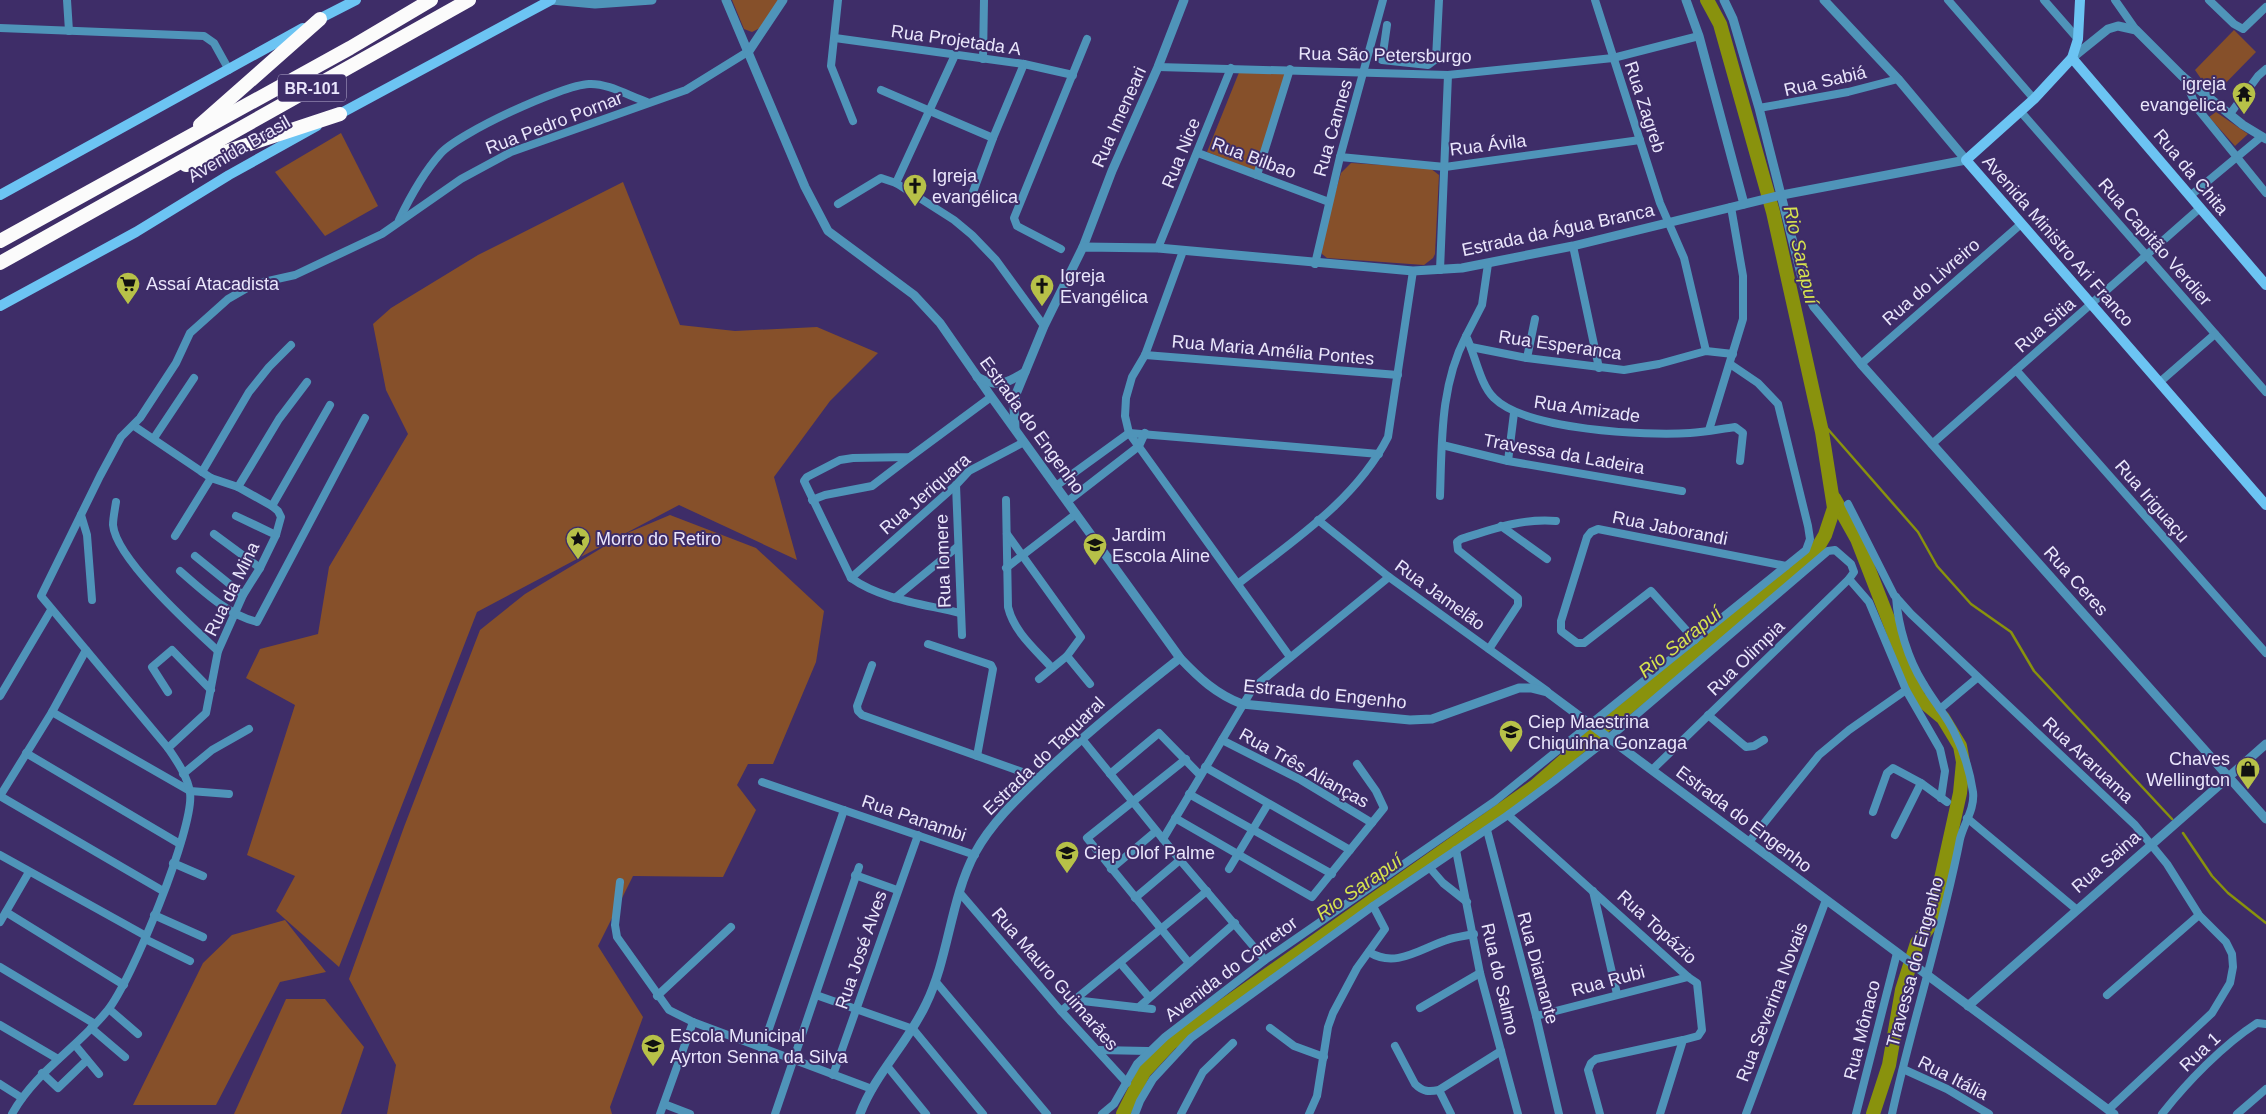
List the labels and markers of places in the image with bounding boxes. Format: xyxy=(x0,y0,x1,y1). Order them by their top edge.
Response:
place label: igreja evangelica xyxy=(2140,74,2227,115)
temple icon: igreja evangelica xyxy=(2231,81,2257,115)
place label: Igreja evangélica xyxy=(932,166,1019,207)
church icon: Igreja evangélica xyxy=(902,173,928,207)
place label: Igreja Evangélica xyxy=(1060,266,1149,307)
supermarket icon: Assaí Atacadista xyxy=(115,271,141,305)
church icon: Igreja Evangélica xyxy=(1029,273,1055,307)
place label: Assaí Atacadista xyxy=(146,274,280,294)
place label: Jardim Escola Aline xyxy=(1112,525,1210,566)
place icon: Morro do Retiro xyxy=(565,526,591,560)
place label: Morro do Retiro xyxy=(596,529,721,549)
school or university icon: Jardim Escola Aline xyxy=(1082,532,1108,566)
place label: Ciep Maestrina Chiquinha Gonzaga xyxy=(1528,712,1688,753)
school or university icon: Ciep Maestrina Chiquinha Gonzaga xyxy=(1498,719,1524,753)
place label: Chaves Wellington xyxy=(2146,749,2230,790)
shop icon: Chaves Wellington xyxy=(2235,756,2261,790)
school or university icon: Ciep Olof Palme xyxy=(1054,840,1080,874)
place label: Ciep Olof Palme xyxy=(1084,843,1215,863)
place label: Escola Municipal Ayrton Senna da Silva xyxy=(670,1026,849,1067)
school or university icon: Escola Municipal Ayrton Senna da Silva xyxy=(640,1033,666,1067)

